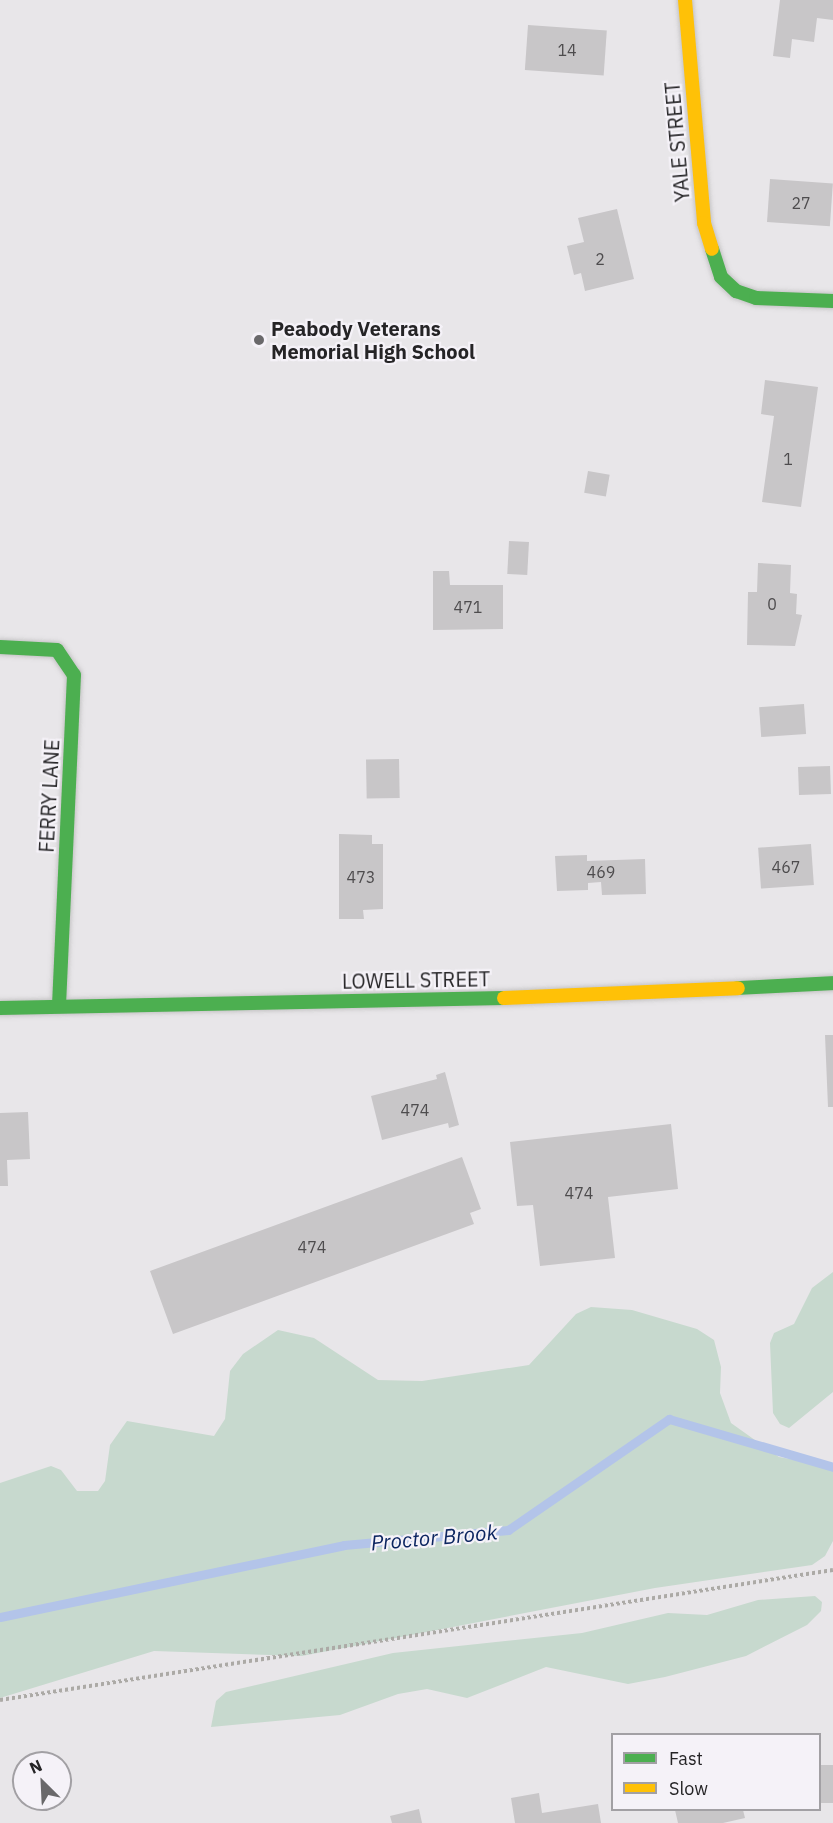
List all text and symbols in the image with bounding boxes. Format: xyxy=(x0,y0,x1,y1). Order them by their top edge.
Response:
house number: 14 xyxy=(557,40,577,60)
street label: YALE STREET xyxy=(660,81,694,203)
house number: 27 xyxy=(791,193,811,213)
house number: 2 xyxy=(595,249,605,269)
place label: Peabody Veterans Memorial High School xyxy=(271,316,475,363)
marker: Peabody Veterans Memorial High School xyxy=(252,333,266,347)
house number: 1 xyxy=(783,449,793,469)
house number: 0 xyxy=(767,594,777,614)
house number: 471 xyxy=(454,597,482,617)
street label: FERRY LANE xyxy=(34,739,64,853)
house number: 467 xyxy=(772,857,800,877)
house number: 469 xyxy=(587,862,615,882)
house number: 473 xyxy=(347,867,375,887)
street label: LOWELL STREET xyxy=(342,967,490,993)
house number: 474 xyxy=(401,1100,429,1120)
house number: 474 xyxy=(565,1183,593,1203)
house number: 474 xyxy=(298,1237,326,1257)
water label: Proctor Brook xyxy=(370,1519,498,1555)
legend xyxy=(611,1733,821,1811)
text: Fast xyxy=(669,1747,703,1770)
north arrow xyxy=(12,1751,72,1811)
text: N xyxy=(26,1755,45,1778)
text: Slow xyxy=(669,1777,708,1800)

